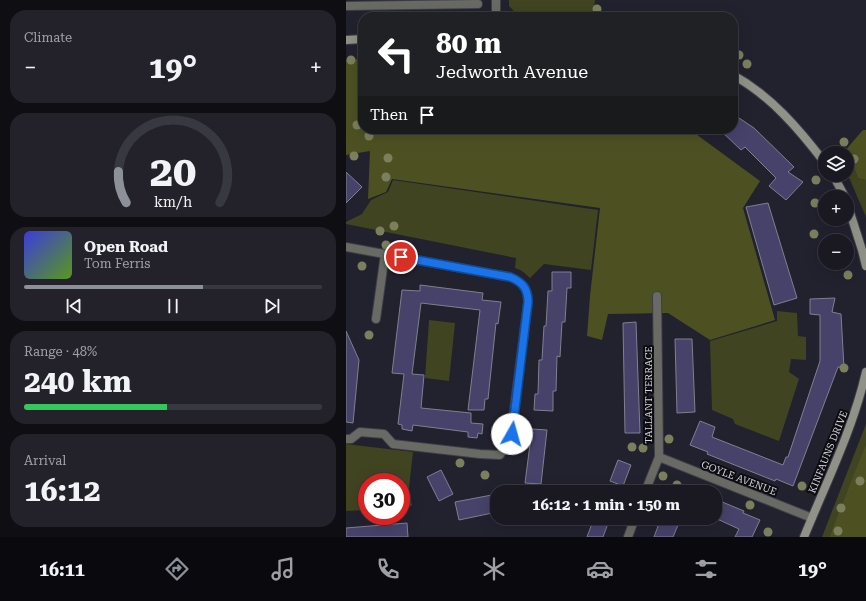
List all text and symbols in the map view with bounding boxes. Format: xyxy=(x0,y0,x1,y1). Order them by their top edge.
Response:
text: 80 m xyxy=(436,27,501,60)
icon: left xyxy=(370,28,422,80)
text: Climate xyxy=(24,30,72,45)
text: 19° xyxy=(149,50,197,85)
text: − xyxy=(24,55,36,80)
text: + xyxy=(310,55,322,80)
text: Jedworth Avenue xyxy=(436,61,588,82)
icon: arrive xyxy=(416,104,438,126)
text: Then xyxy=(370,106,408,124)
map controls xyxy=(818,146,854,270)
button: layers xyxy=(818,146,854,182)
text: 20 xyxy=(150,147,196,196)
button: + xyxy=(818,190,854,226)
text: km/h xyxy=(154,194,192,210)
button: − xyxy=(818,234,854,270)
text: Open Road xyxy=(84,238,168,256)
pin xyxy=(384,240,418,274)
icon: arrive xyxy=(390,246,412,268)
text: Tom Ferris xyxy=(84,256,150,271)
icon: previous xyxy=(63,295,85,317)
icon: pause xyxy=(162,295,184,317)
icon: next xyxy=(261,295,283,317)
text: Range · 48% xyxy=(24,344,97,359)
street label: TALLANT TERRACE xyxy=(643,346,654,444)
text: 240 km xyxy=(24,364,132,399)
street label: KINFAUNS DRIVE xyxy=(806,409,850,495)
position arrow xyxy=(491,413,533,455)
text: Arrival xyxy=(24,453,66,468)
street label: GOYLE AVENUE xyxy=(700,459,778,497)
text: 16:12 xyxy=(24,473,101,508)
speed limit sign: 30 xyxy=(358,473,410,525)
text: 16:12 · 1 min · 150 m xyxy=(532,496,680,514)
icon: directions xyxy=(163,555,191,583)
icon: music xyxy=(269,555,297,583)
icon: phone xyxy=(374,555,402,583)
icon: climate xyxy=(480,555,508,583)
icon: car xyxy=(586,555,614,583)
icon: filters xyxy=(692,555,720,583)
text: 16:11 xyxy=(39,559,85,580)
text: 19° xyxy=(798,559,827,580)

